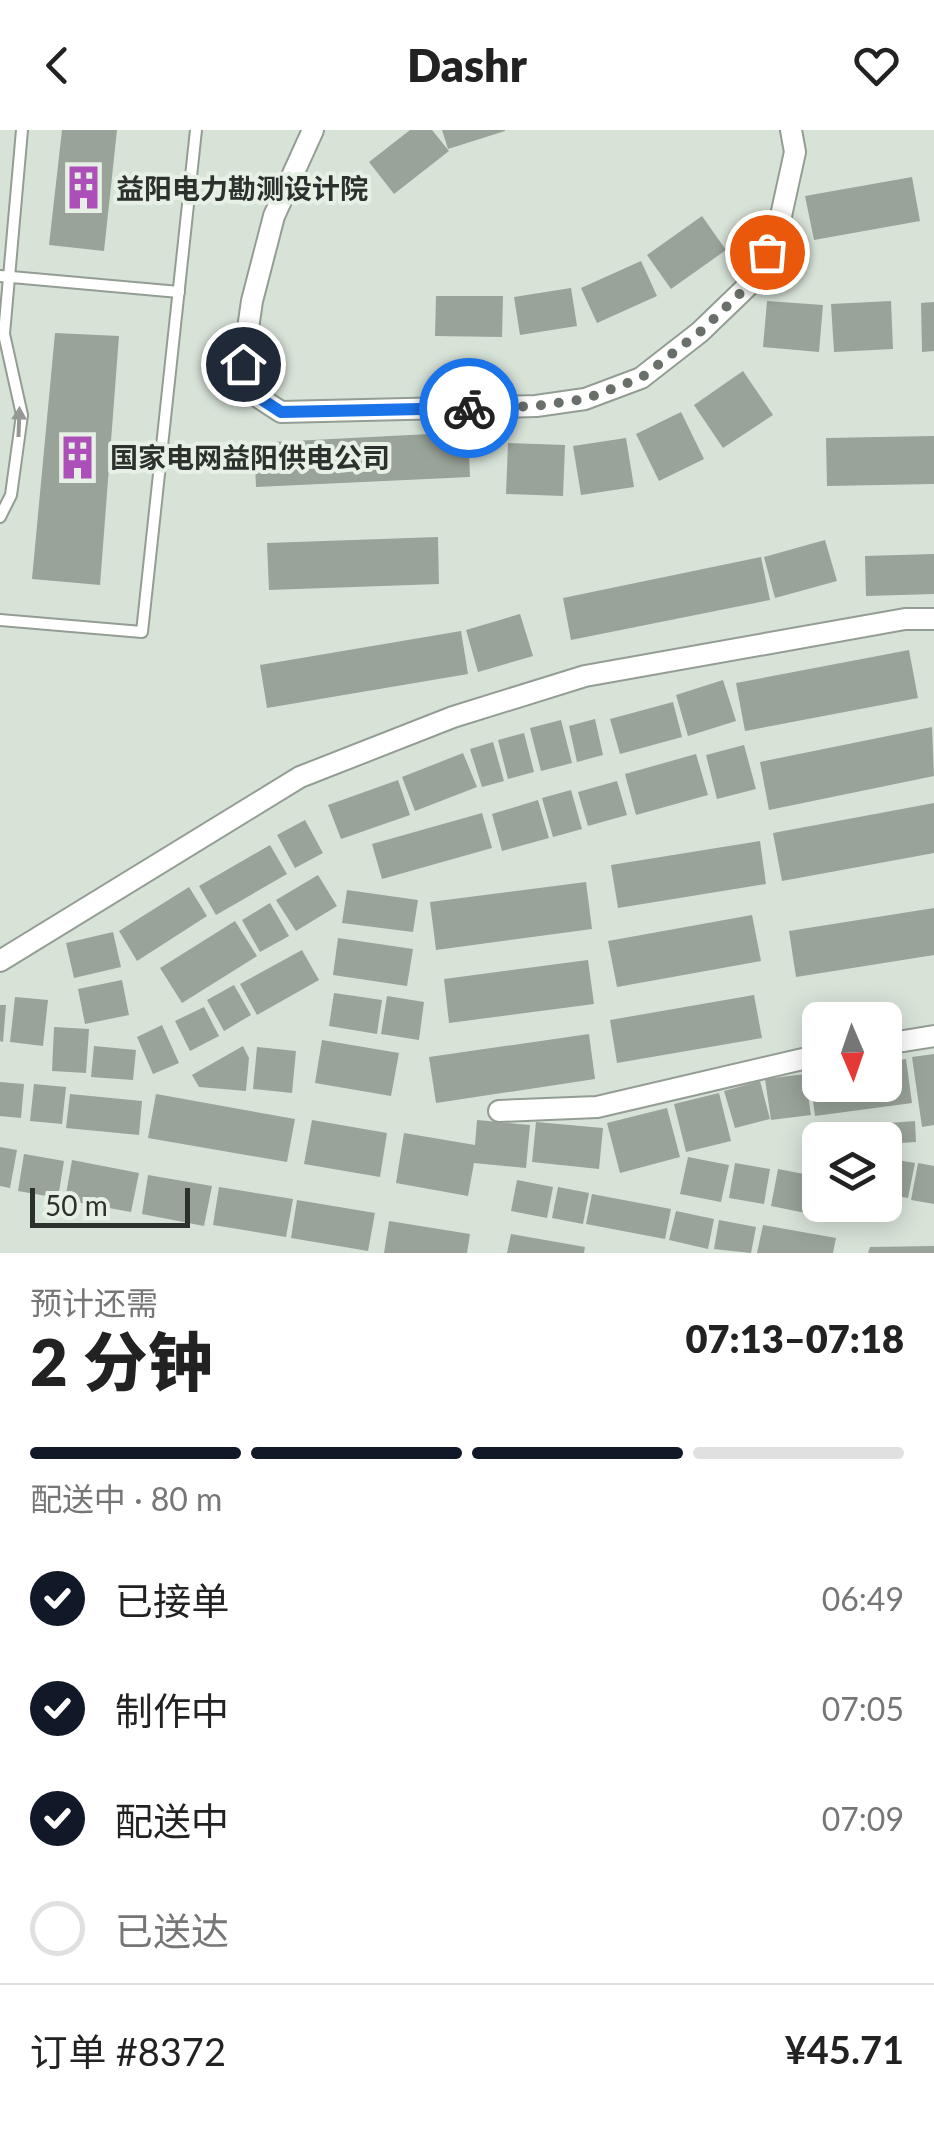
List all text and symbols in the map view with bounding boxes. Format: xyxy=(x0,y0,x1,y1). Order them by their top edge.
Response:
icon: back xyxy=(30,38,85,93)
text: Dashr xyxy=(407,38,527,92)
icon: heart xyxy=(849,38,904,93)
building icon: 益阳电力勘测设计院 xyxy=(59,164,107,212)
place label: 益阳电力勘测设计院 xyxy=(116,171,368,205)
pin xyxy=(725,210,810,295)
icon: bag xyxy=(740,225,795,280)
pin xyxy=(201,322,286,407)
icon: home xyxy=(216,337,271,392)
courier xyxy=(419,358,519,458)
icon: bike xyxy=(442,381,497,436)
one-way arrow xyxy=(11,406,27,438)
building icon: 国家电网益阳供电公司 xyxy=(53,433,101,481)
place label: 国家电网益阳供电公司 xyxy=(110,440,390,474)
north arrow xyxy=(802,1002,902,1102)
map controls xyxy=(802,1002,902,1222)
button: layers xyxy=(802,1122,902,1222)
scale bar xyxy=(30,1183,190,1228)
text: 50 m xyxy=(45,1188,108,1222)
text: 预计还需 xyxy=(30,1283,158,1322)
text: 07:13–07:18 xyxy=(685,1315,904,1361)
text: 2 分钟 xyxy=(30,1322,213,1400)
text: 配送中 · 80 m xyxy=(30,1479,222,1518)
icon: check xyxy=(30,1571,85,1626)
text: 已接单 xyxy=(115,1577,229,1623)
text: 06:49 xyxy=(822,1579,904,1618)
icon: check xyxy=(30,1681,85,1736)
text: 制作中 xyxy=(115,1687,229,1733)
text: 07:05 xyxy=(822,1689,904,1728)
icon: check xyxy=(30,1791,85,1846)
text: 配送中 xyxy=(115,1797,229,1843)
text: 07:09 xyxy=(822,1799,904,1838)
text: 已送达 xyxy=(115,1907,229,1953)
text: ¥45.71 xyxy=(785,2026,904,2072)
text: 订单 #8372 xyxy=(30,2028,226,2074)

